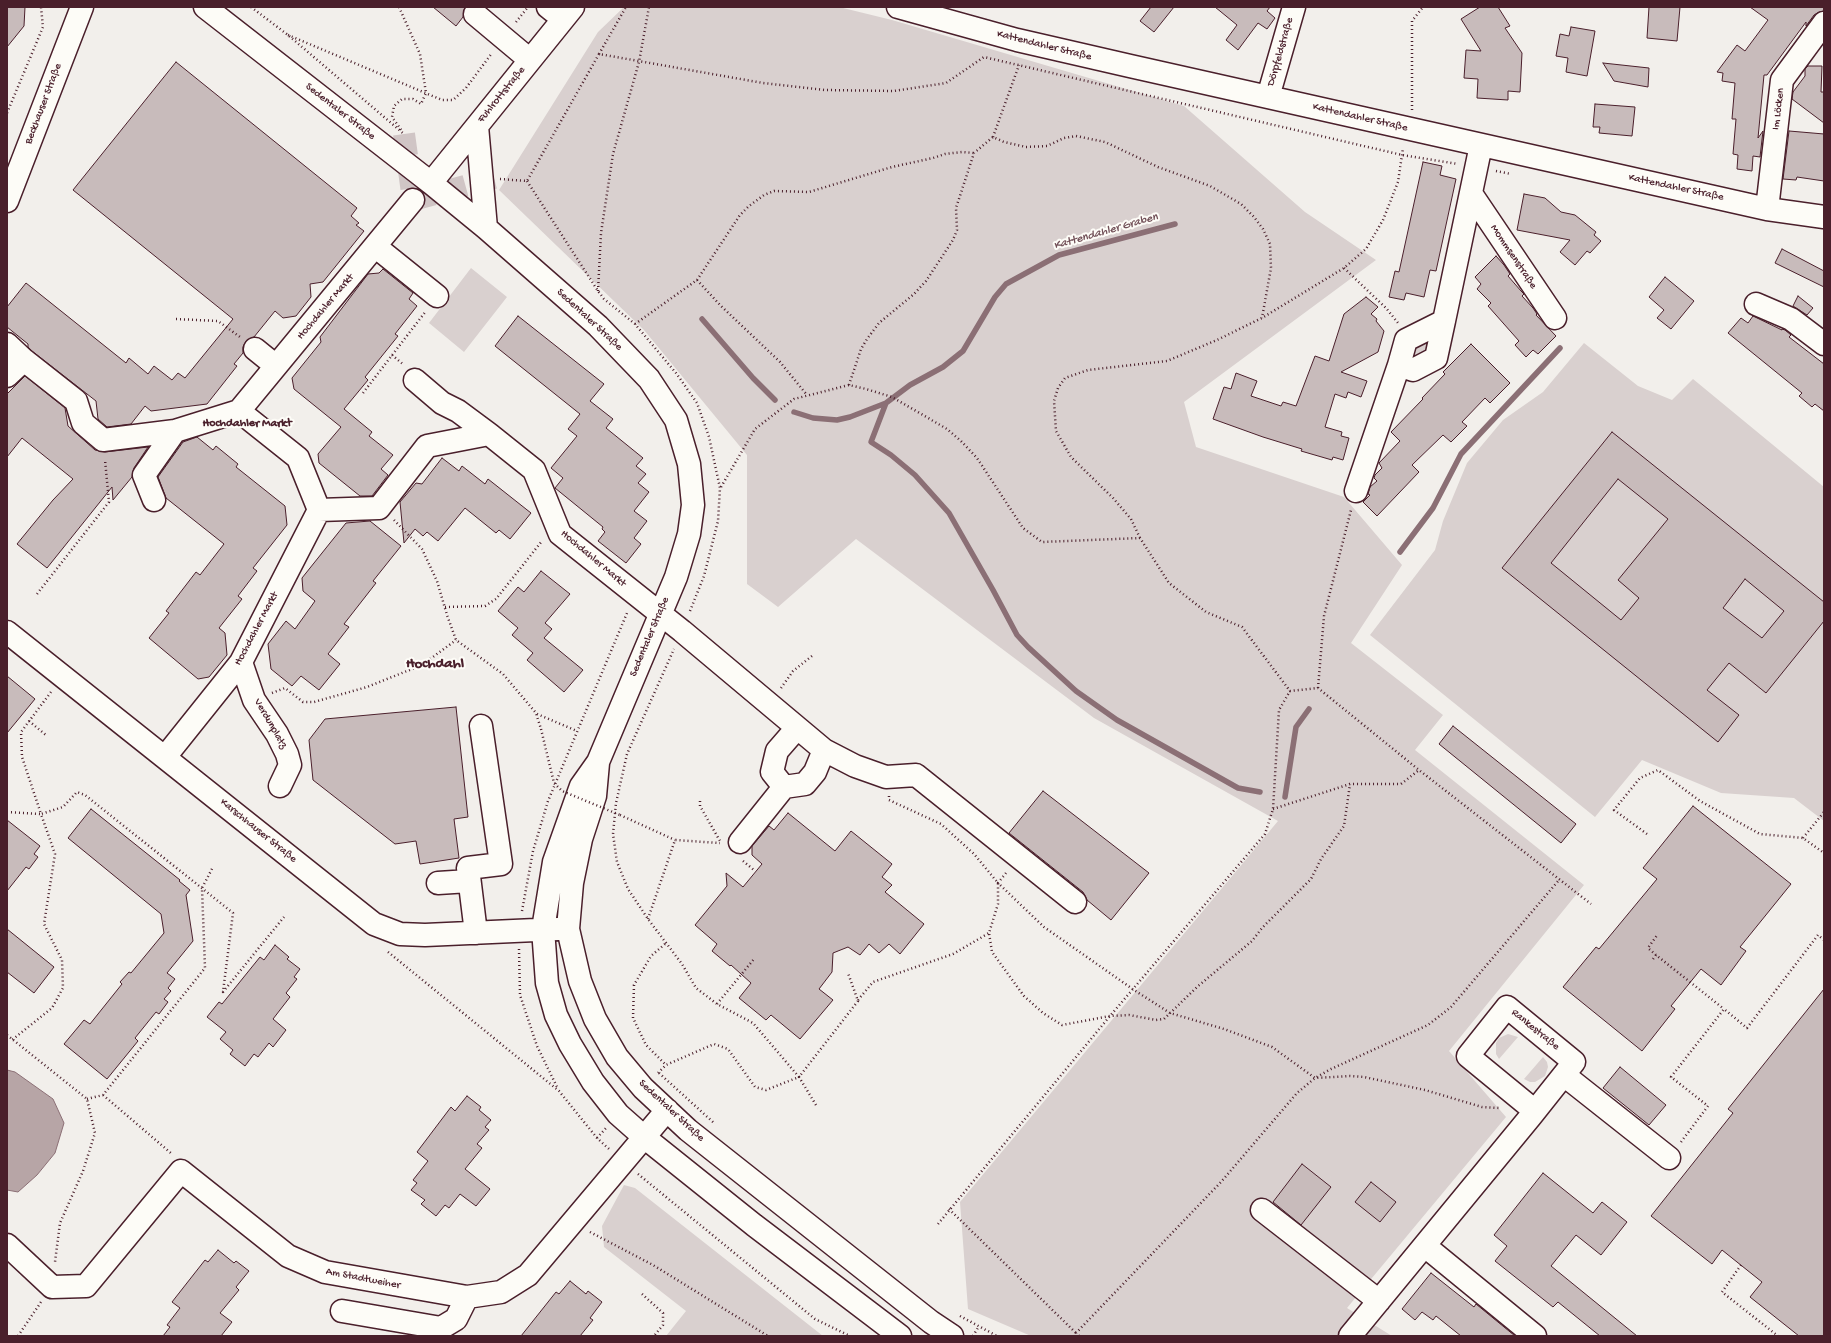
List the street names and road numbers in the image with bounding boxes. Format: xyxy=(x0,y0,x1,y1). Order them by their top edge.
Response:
street label: Dörpfeldstraße xyxy=(1265,16,1297,88)
street label: Kattendahler Straße xyxy=(995,28,1093,64)
street label: Beckhauser Straße xyxy=(23,62,65,146)
street label: Fuhlrottstraße xyxy=(475,64,529,126)
street label: Sedentaler Straße xyxy=(302,81,378,143)
street label: Im Löcken xyxy=(1770,87,1788,131)
street label: Kattendahler Straße xyxy=(1311,101,1409,135)
street label: Kattendahler Straße xyxy=(1627,171,1725,205)
street label: Mommsenstraße xyxy=(1487,222,1539,292)
street label: Hochdahler Markt xyxy=(295,271,357,343)
street label: Sedentaler Straße xyxy=(553,286,625,354)
street label: Hochdahler Markt xyxy=(557,528,629,590)
street label: Hochdahler Markt xyxy=(232,590,282,668)
street label: Sedentaler Straße xyxy=(627,595,673,679)
street label: Verdunplatz xyxy=(250,697,290,751)
street label: Karschhauser Straße xyxy=(217,796,299,866)
street label: Rankestraße xyxy=(1508,1006,1562,1054)
street label: Sedentaler Straße xyxy=(635,1077,707,1145)
street label: Am Stadtweiher xyxy=(325,1265,401,1293)

